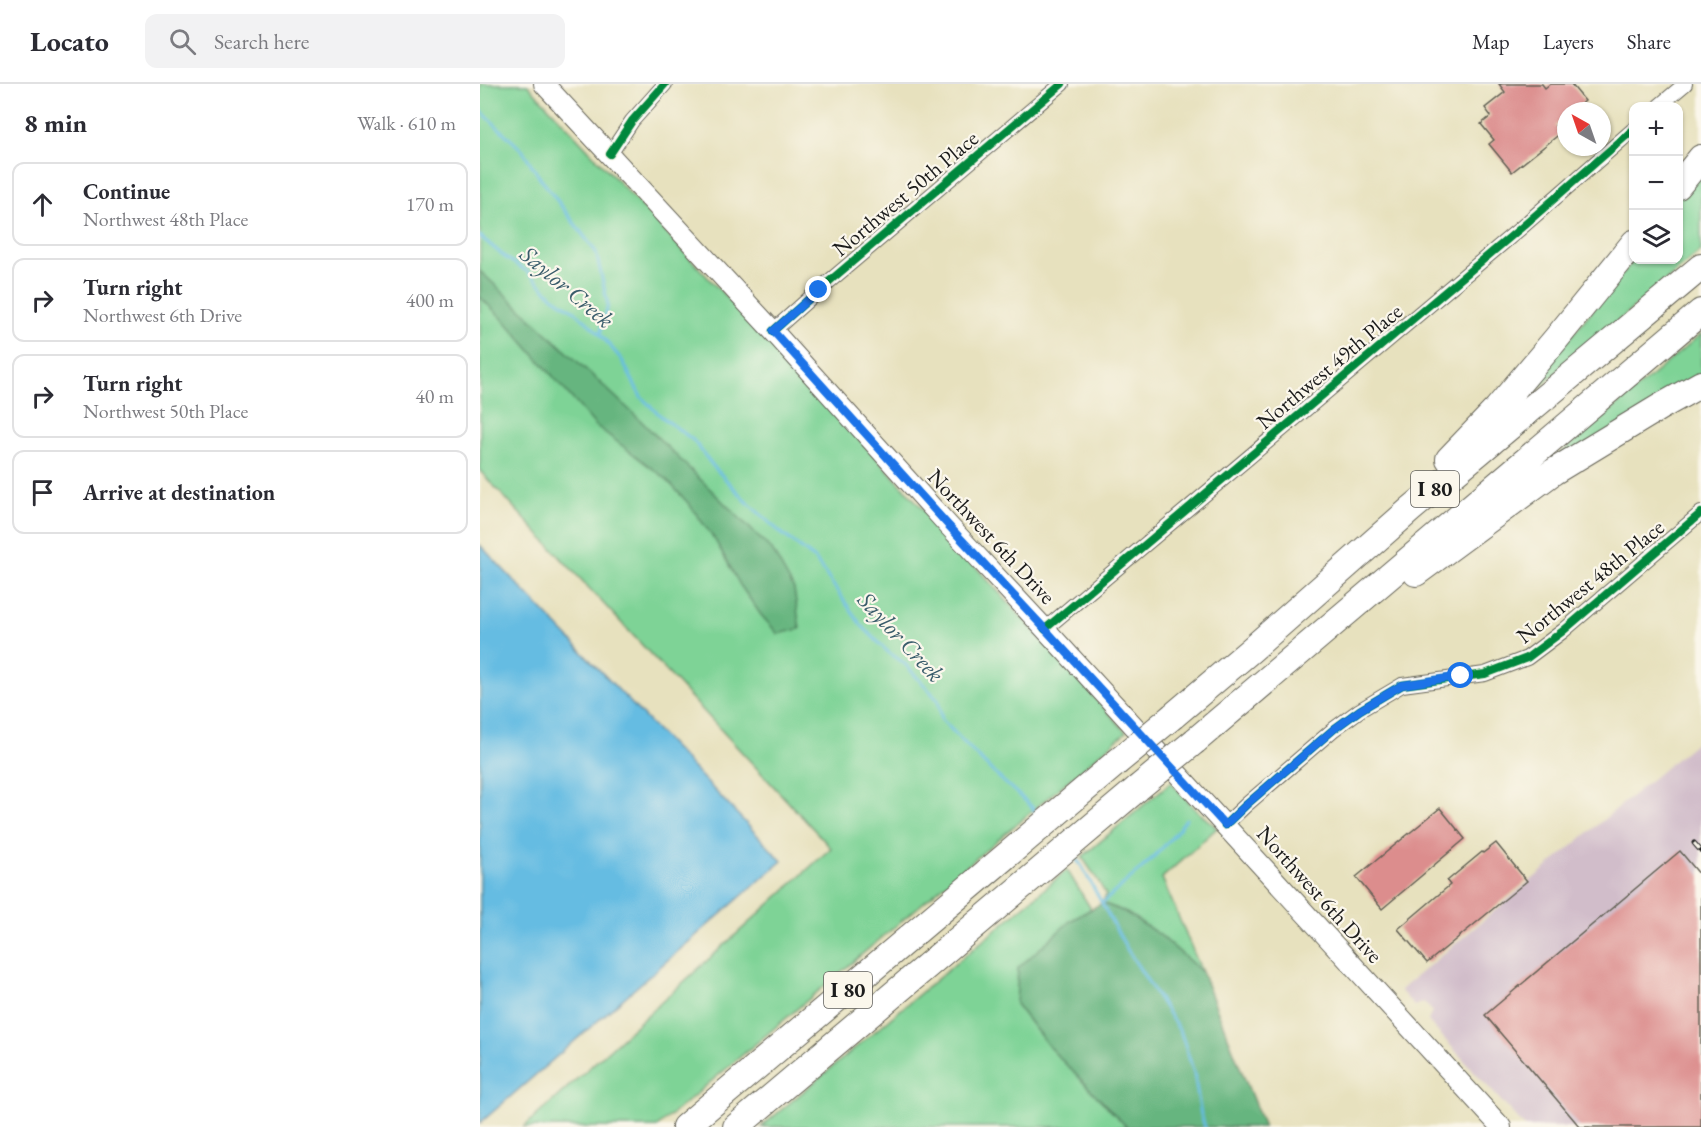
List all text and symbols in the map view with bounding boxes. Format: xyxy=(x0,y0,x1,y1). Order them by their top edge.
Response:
search box xyxy=(145,14,565,68)
text: Locato xyxy=(30,23,109,59)
icon: search xyxy=(166,25,199,58)
text: Search here xyxy=(214,27,309,56)
text: Map xyxy=(1472,28,1510,55)
text: Layers xyxy=(1543,28,1594,55)
text: Share xyxy=(1627,28,1671,55)
north arrow xyxy=(1557,102,1611,156)
map controls xyxy=(1629,102,1683,264)
button: + xyxy=(1629,102,1683,156)
text: 8 min xyxy=(24,106,87,140)
text: Walk · 610 m xyxy=(357,110,456,136)
street label: Northwest 50th Place xyxy=(826,124,985,263)
button: − xyxy=(1629,156,1683,210)
text: Continue xyxy=(83,177,170,206)
icon: ahead xyxy=(26,188,59,221)
text: 170 m xyxy=(406,191,454,217)
text: Northwest 48th Place xyxy=(83,206,248,232)
button: layers xyxy=(1629,210,1683,264)
water label: Saylor Creek xyxy=(513,238,621,335)
text: Turn right xyxy=(83,273,182,302)
route end xyxy=(805,276,831,302)
icon: right xyxy=(26,284,59,317)
text: 400 m xyxy=(406,287,454,313)
street label: Northwest 49th Place xyxy=(1250,297,1409,436)
text: Northwest 6th Drive xyxy=(83,302,242,328)
text: Turn right xyxy=(83,369,182,398)
icon: right xyxy=(26,380,59,413)
text: 40 m xyxy=(415,383,454,409)
text: Northwest 50th Place xyxy=(83,398,248,424)
street label: Northwest 6th Drive xyxy=(921,462,1062,611)
road number: I 80 xyxy=(1411,471,1459,507)
icon: arrive xyxy=(26,476,59,509)
text: Arrive at destination xyxy=(83,478,275,507)
street label: Northwest 48th Place xyxy=(1510,513,1670,650)
water label: Saylor Creek xyxy=(851,584,951,689)
route start xyxy=(1447,662,1473,688)
street label: Northwest 6th Drive xyxy=(1250,820,1389,969)
road number: I 80 xyxy=(824,972,872,1008)

